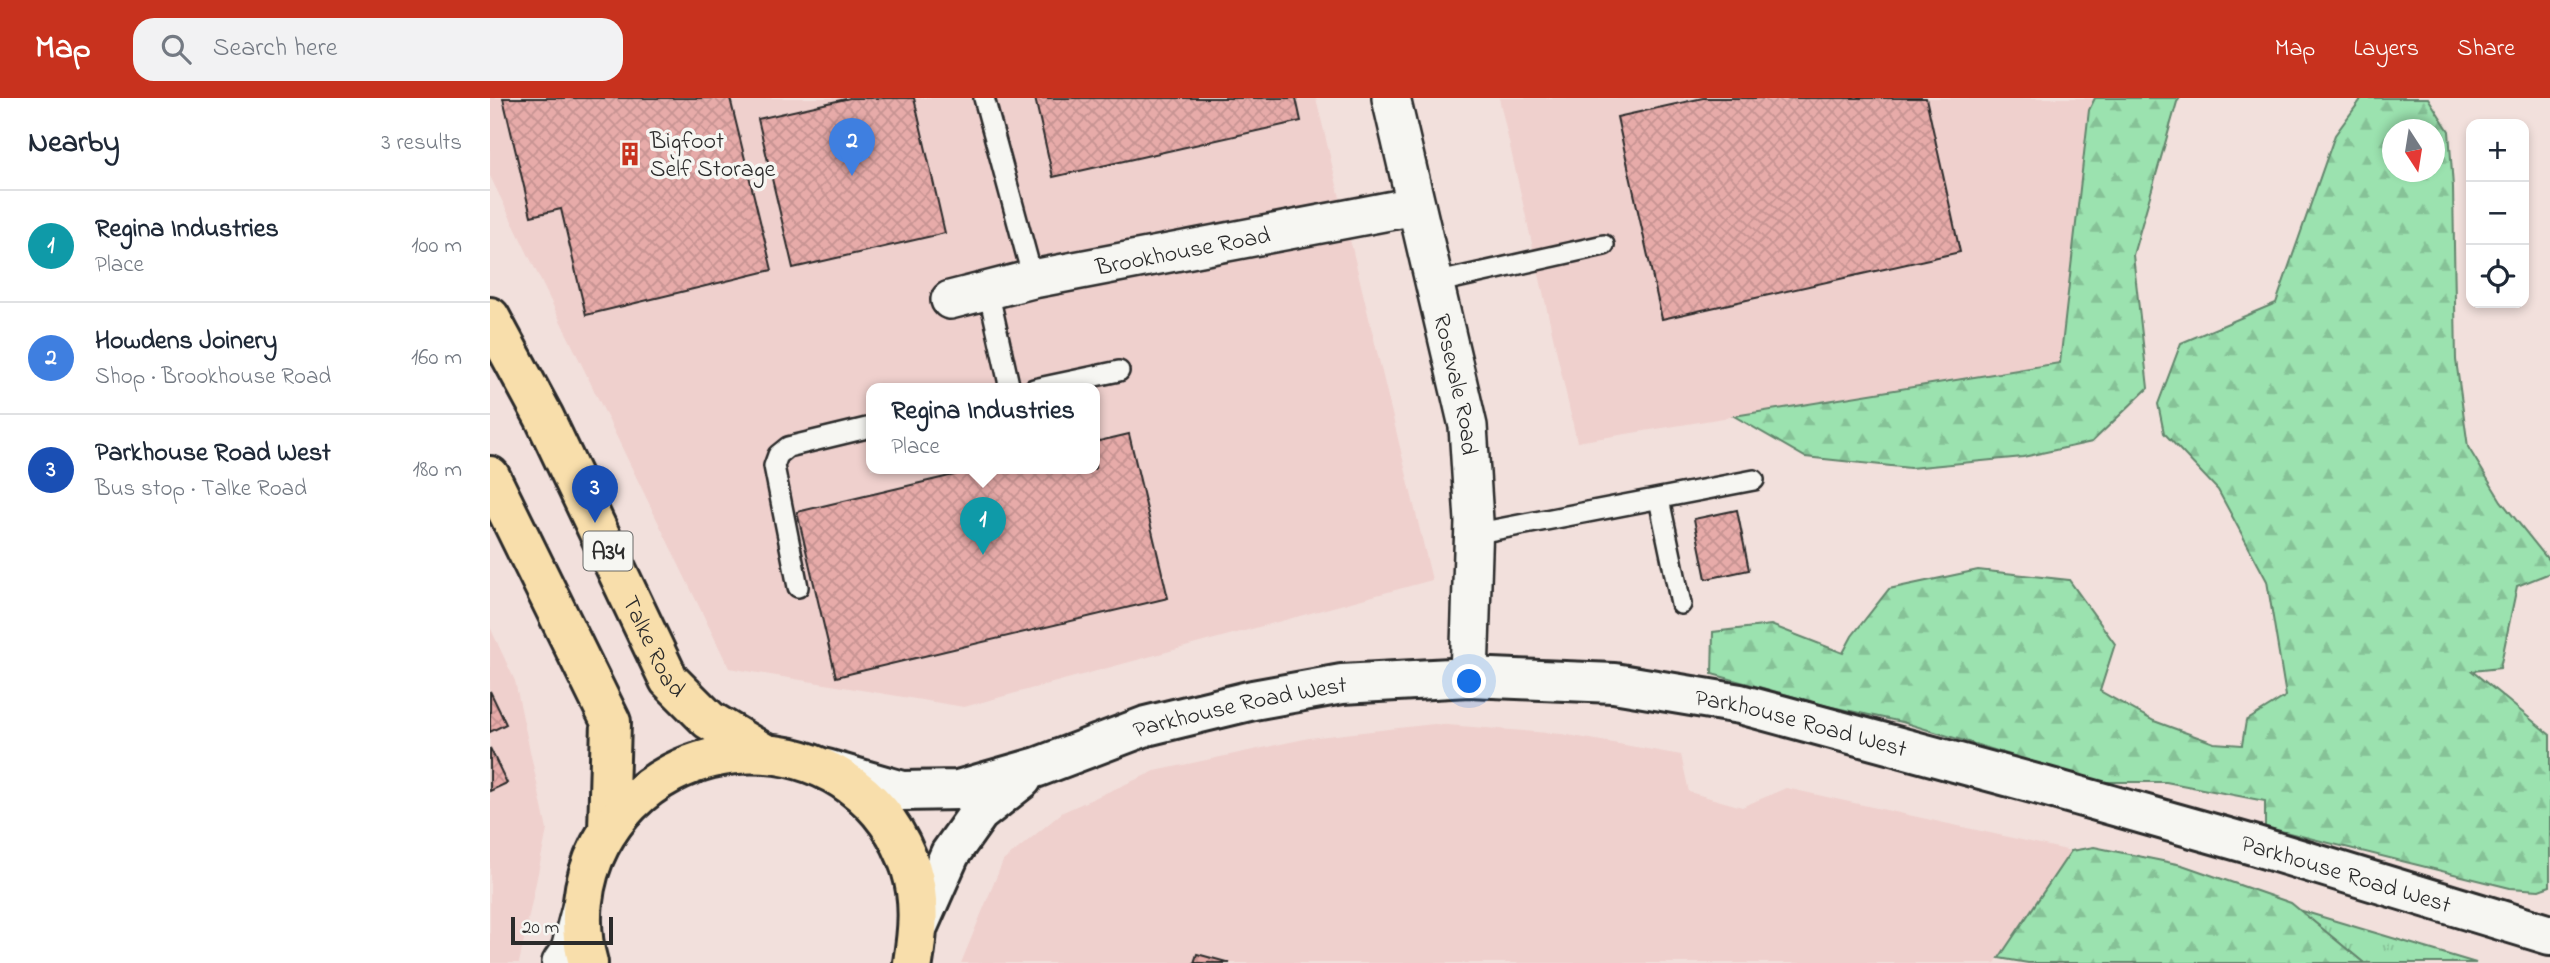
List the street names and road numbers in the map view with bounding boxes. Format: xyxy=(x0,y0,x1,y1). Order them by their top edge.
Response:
street label: Brookhouse Road xyxy=(1092,219,1274,287)
street label: Rosevale Road xyxy=(1422,311,1485,457)
road number: A34 xyxy=(584,531,632,570)
street label: Talke Road xyxy=(611,590,693,707)
street label: Parkhouse Road West xyxy=(1129,669,1348,749)
street label: Parkhouse Road West xyxy=(1692,682,1910,768)
street label: Parkhouse Road West xyxy=(2237,827,2455,924)

